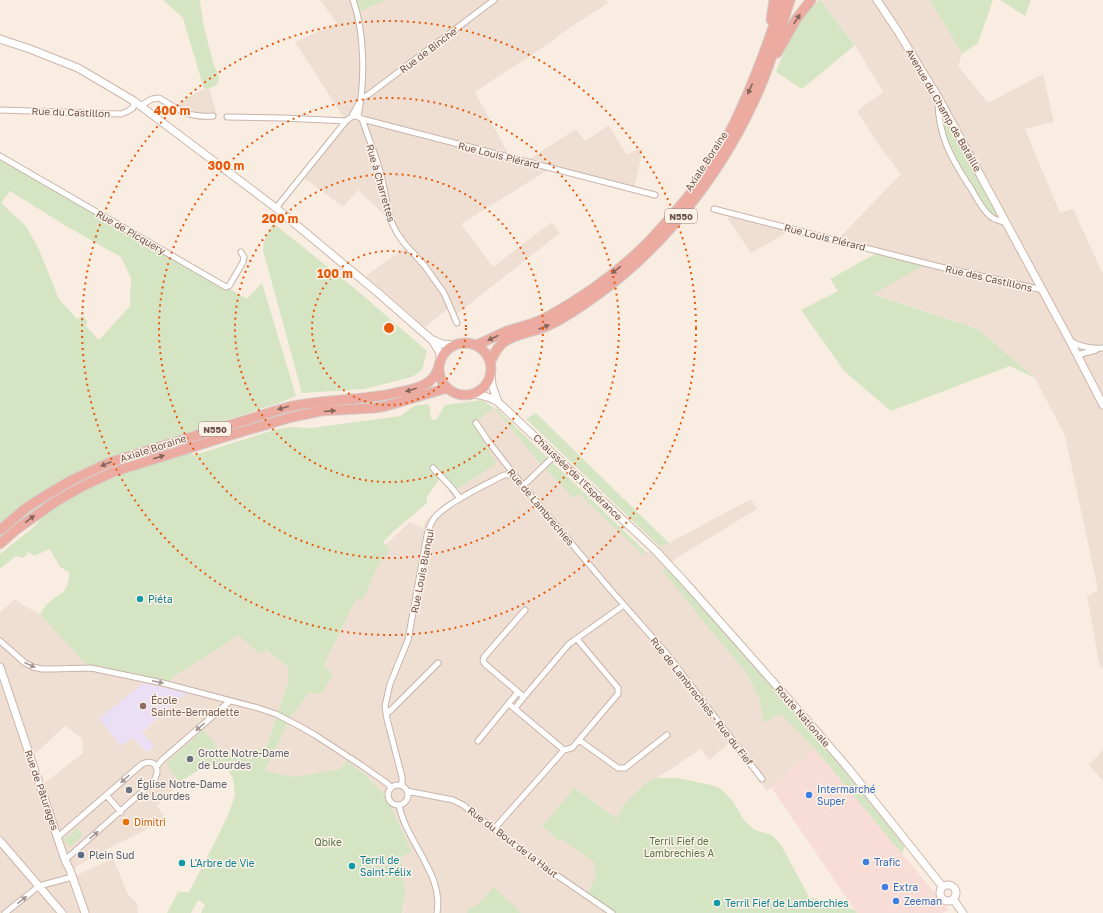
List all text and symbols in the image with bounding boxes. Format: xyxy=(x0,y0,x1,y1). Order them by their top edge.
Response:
one-way arrow xyxy=(793,13,801,24)
street label: Rue de Binche xyxy=(397,25,459,75)
street label: Avenue du Champ de Bataille xyxy=(904,46,984,174)
one-way arrow xyxy=(747,84,753,95)
text: 400 m xyxy=(154,103,190,118)
street label: Rue du Castillon xyxy=(32,105,110,119)
street label: Axiale Boraine xyxy=(682,129,730,193)
street label: Rue Louis Piérard xyxy=(457,139,541,171)
street label: Rue à Charrettes xyxy=(364,143,398,223)
text: 300 m xyxy=(208,158,244,173)
street label: Rue de Picquery xyxy=(94,207,168,257)
road number: N550 xyxy=(665,209,697,223)
text: 200 m xyxy=(262,211,298,226)
street label: Rue Louis Piérard xyxy=(783,221,867,253)
street label: Rue des Castillons xyxy=(944,262,1034,294)
text: 100 m xyxy=(317,266,353,281)
one-way arrow xyxy=(610,266,621,275)
centre of rings xyxy=(382,321,396,335)
one-way arrow xyxy=(539,324,550,330)
one-way arrow xyxy=(487,334,499,341)
one-way arrow xyxy=(405,387,418,393)
one-way arrow xyxy=(277,405,289,411)
one-way arrow xyxy=(324,407,336,414)
road number: N550 xyxy=(199,422,231,436)
street label: Chaussée de l'Espérance xyxy=(531,431,625,523)
street label: Axiale Boraine xyxy=(118,432,188,464)
one-way arrow xyxy=(153,454,165,460)
one-way arrow xyxy=(100,461,111,467)
street label: Rue de Lambrechies xyxy=(505,466,577,548)
one-way arrow xyxy=(25,515,36,524)
street label: Rue Louis Blanqui xyxy=(408,528,436,614)
place label: Piéta xyxy=(148,593,173,605)
marker: Piéta xyxy=(135,594,145,604)
street label: Rue de Lambrechies - Rue du Fief xyxy=(648,635,756,768)
one-way arrow xyxy=(25,662,36,668)
one-way arrow xyxy=(152,680,164,686)
street label: Route Nationale xyxy=(773,683,833,749)
place label: École Sainte-Bernadette xyxy=(151,694,239,718)
marker: École Sainte-Bernadette xyxy=(138,701,148,711)
one-way arrow xyxy=(195,722,206,731)
place label: Grotte Notre-Dame de Lourdes xyxy=(198,747,290,771)
street label: Rue de Pâturages xyxy=(23,748,61,832)
marker: Grotte Notre-Dame de Lourdes xyxy=(185,754,195,764)
one-way arrow xyxy=(120,775,130,784)
place label: Église Notre-Dame de Lourdes xyxy=(137,778,227,802)
place label: Intermarché Super xyxy=(817,783,876,807)
marker: Église Notre-Dame de Lourdes xyxy=(124,785,134,795)
marker: Intermarché Super xyxy=(804,790,814,800)
street label: Rue du Bout de la Haut xyxy=(465,804,561,880)
place label: Dimitri xyxy=(134,816,166,828)
marker: Dimitri xyxy=(121,817,131,827)
one-way arrow xyxy=(89,830,100,839)
park label: Terril Fief de Lambrechies A xyxy=(644,835,715,859)
park label: Qbike xyxy=(314,836,342,848)
place label: Plein Sud xyxy=(89,849,134,861)
marker: Plein Sud xyxy=(76,850,86,860)
place label: Terril de Saint-Félix xyxy=(360,854,412,878)
place label: Trafic xyxy=(874,856,901,868)
place label: L'Arbre de Vie xyxy=(190,857,255,869)
marker: Trafic xyxy=(861,857,871,867)
marker: L'Arbre de Vie xyxy=(177,858,187,868)
marker: Terril de Saint-Félix xyxy=(347,861,357,871)
place label: Extra xyxy=(893,881,918,893)
marker: Extra xyxy=(880,882,890,892)
one-way arrow xyxy=(17,895,28,904)
place label: Zeeman xyxy=(904,895,942,907)
marker: Zeeman xyxy=(891,896,901,906)
place label: Terril Fief de Lamberchies xyxy=(725,897,849,909)
marker: Terril Fief de Lamberchies xyxy=(712,898,722,908)

